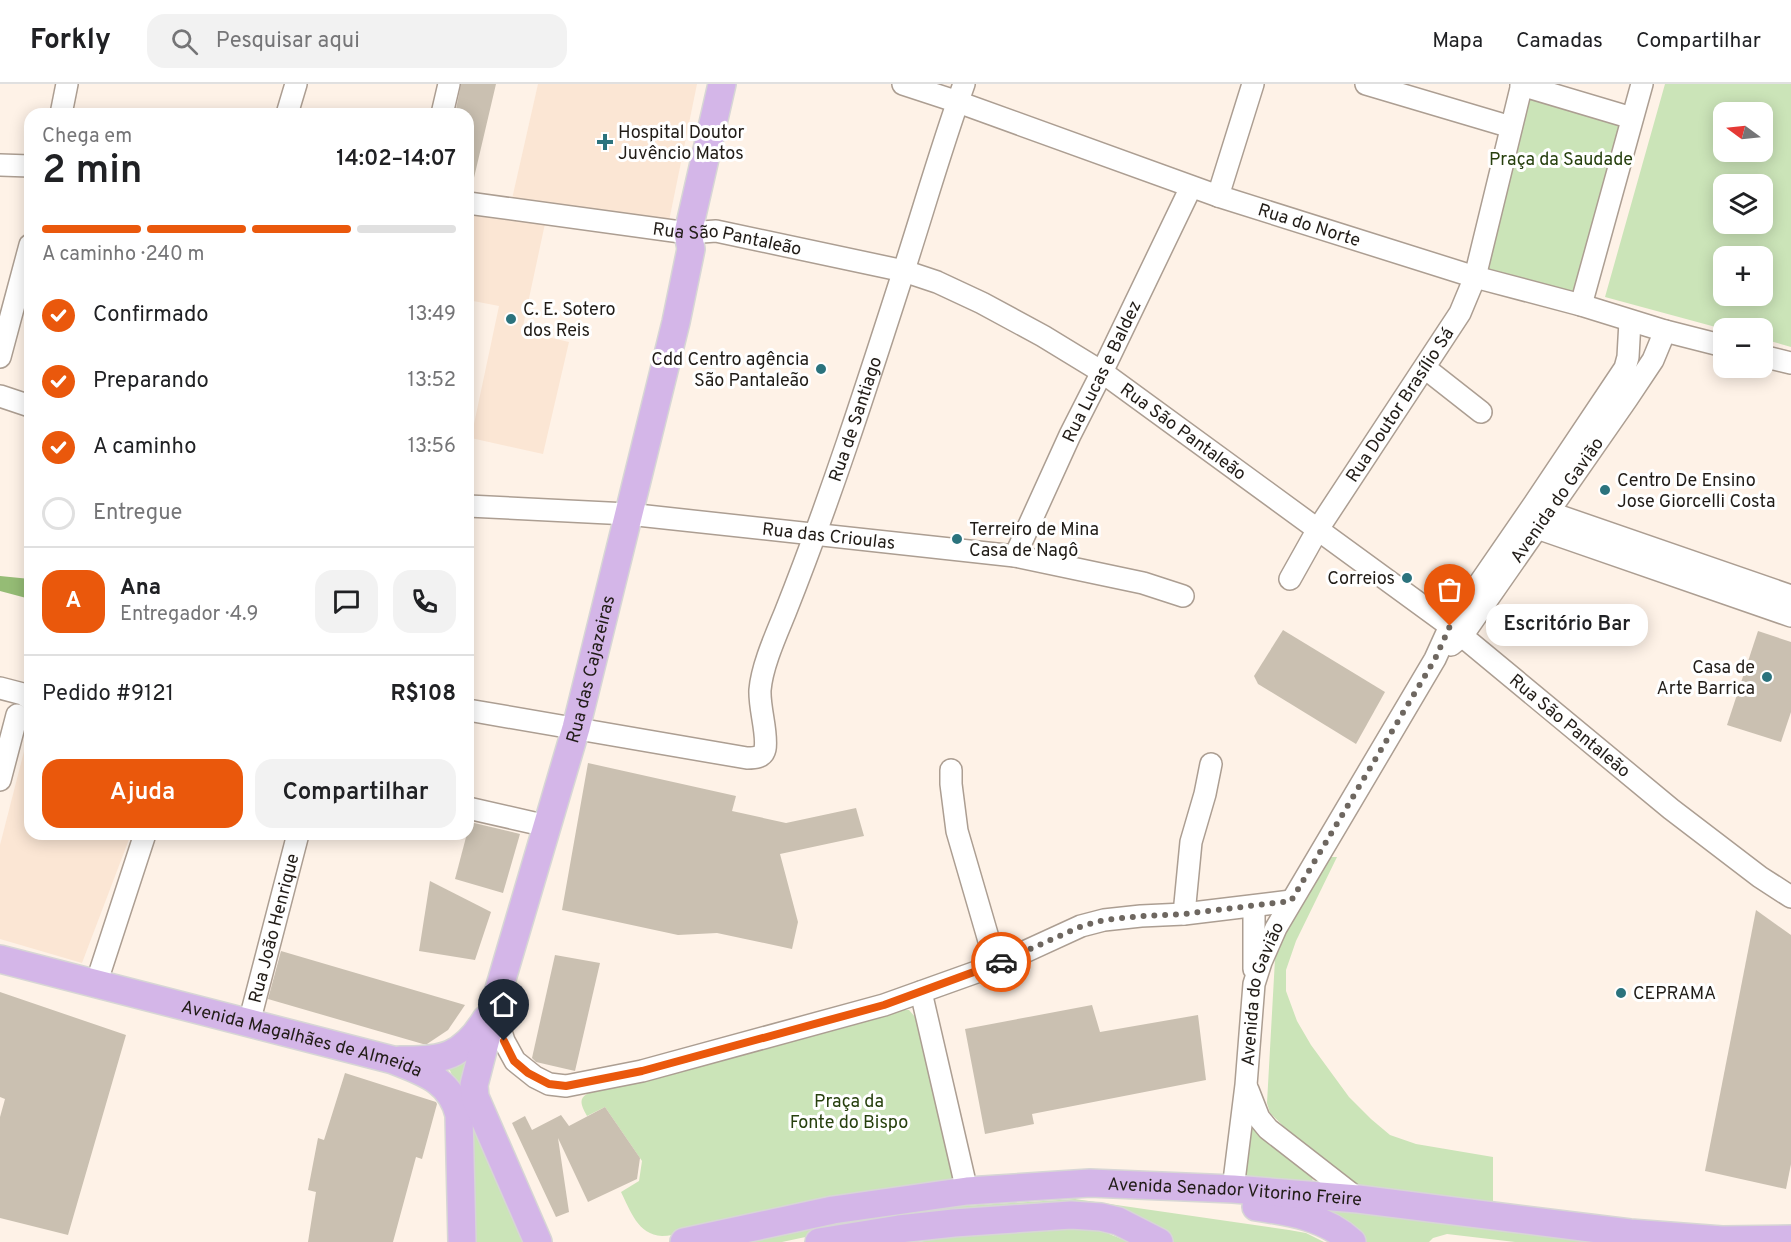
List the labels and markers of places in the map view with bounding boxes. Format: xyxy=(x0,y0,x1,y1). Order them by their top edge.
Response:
place label: Hospital Doutor Juvêncio Matos xyxy=(618,122,745,166)
marker: Hospital Doutor Juvêncio Matos xyxy=(596,133,614,151)
place label: C. E. Sotero dos Reis xyxy=(523,299,616,343)
marker: C. E. Sotero dos Reis xyxy=(504,312,518,326)
place label: Cdd Centro agência São Pantaleão xyxy=(651,349,809,393)
marker: Cdd Centro agência São Pantaleão xyxy=(814,362,828,376)
place label: Centro De Ensino Jose Giorcelli Costa xyxy=(1617,470,1775,514)
marker: Centro De Ensino Jose Giorcelli Costa xyxy=(1598,483,1612,497)
place label: Terreiro de Mina Casa de Nagô xyxy=(969,519,1099,563)
marker: Terreiro de Mina Casa de Nagô xyxy=(950,532,964,546)
pin xyxy=(1424,564,1475,626)
place label: Correios xyxy=(1327,568,1395,591)
marker: Correios xyxy=(1400,571,1414,585)
callout: Escritório Bar xyxy=(1486,605,1648,647)
place label: Casa de Arte Barrica xyxy=(1657,657,1755,701)
marker: Casa de Arte Barrica xyxy=(1760,670,1774,684)
pin xyxy=(478,979,529,1041)
place label: CEPRAMA xyxy=(1633,983,1716,1006)
marker: CEPRAMA xyxy=(1614,986,1628,1000)

